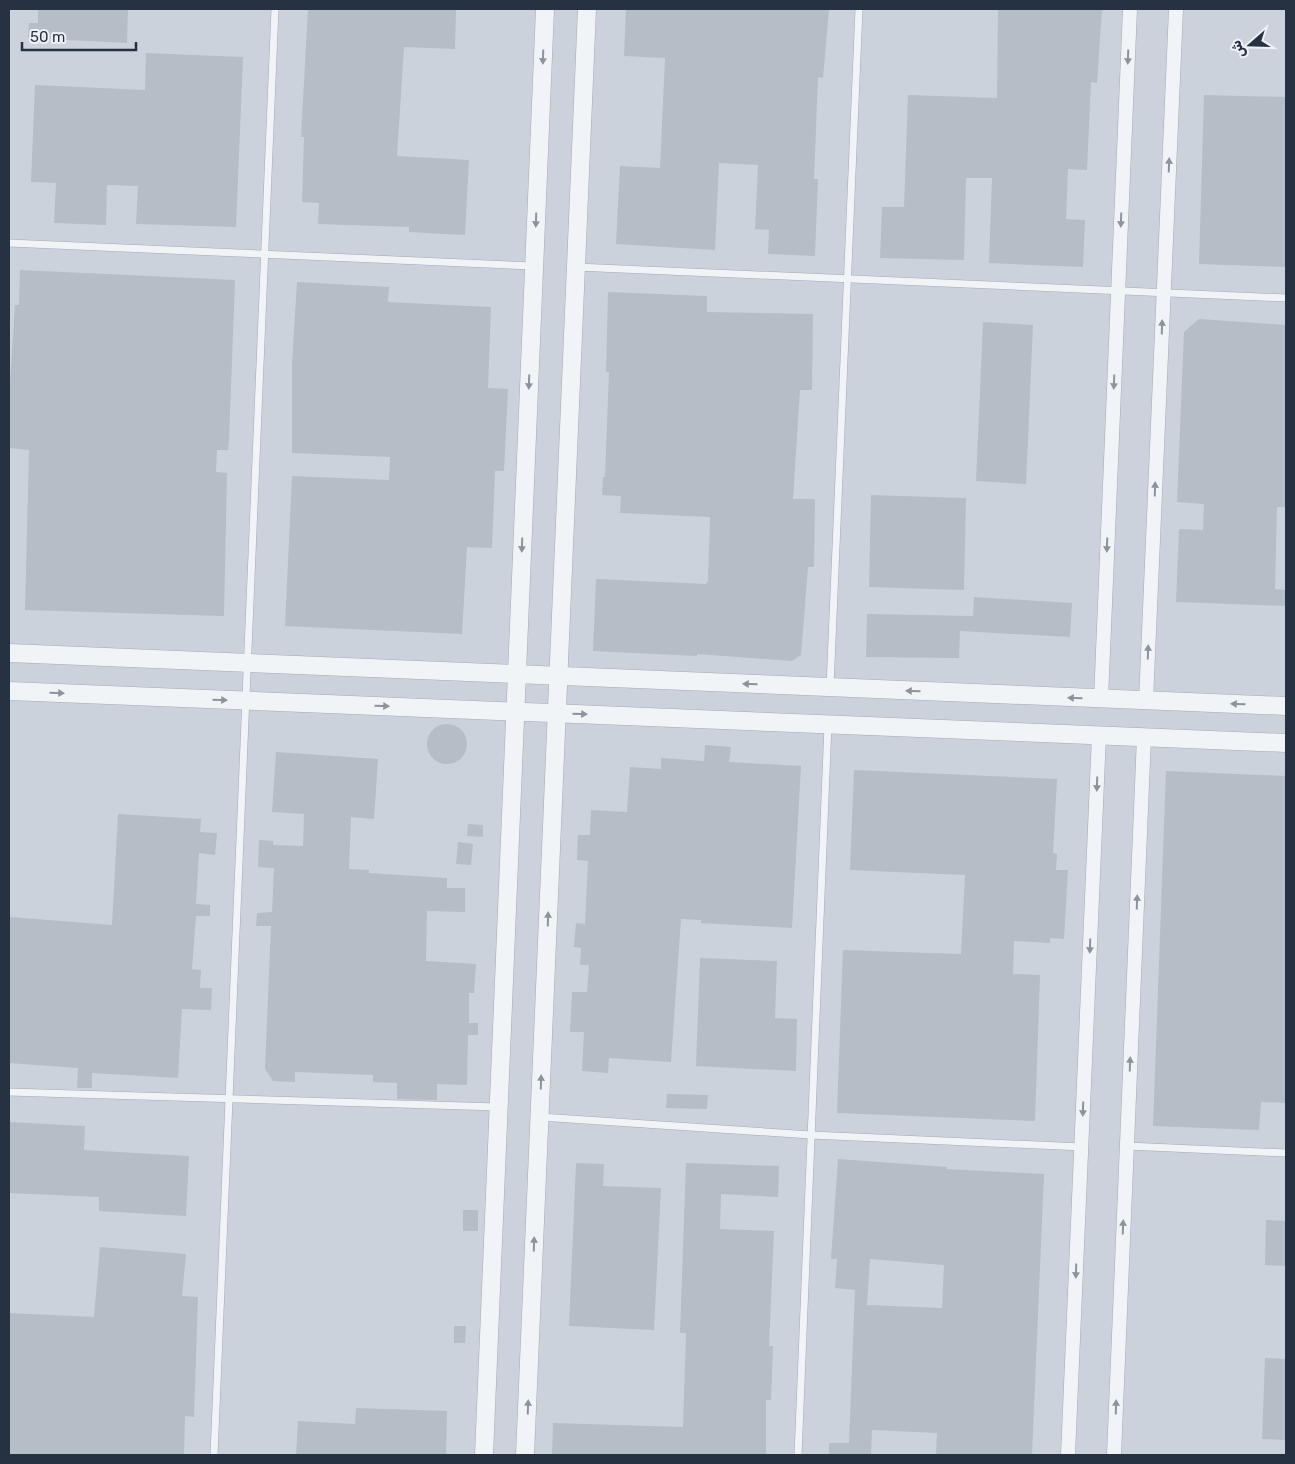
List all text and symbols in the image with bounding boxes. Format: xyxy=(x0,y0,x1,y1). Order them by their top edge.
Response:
scale bar xyxy=(22,20,136,52)
north arrow xyxy=(1225,20,1275,70)
text: 50 m xyxy=(30,28,65,46)
text: ش xyxy=(1227,38,1249,61)
one-way arrow xyxy=(538,50,546,66)
one-way arrow xyxy=(1124,50,1132,66)
one-way arrow xyxy=(1166,156,1174,172)
one-way arrow xyxy=(531,212,539,228)
one-way arrow xyxy=(1117,212,1125,228)
one-way arrow xyxy=(1159,319,1167,335)
one-way arrow xyxy=(524,374,532,390)
one-way arrow xyxy=(1110,374,1118,390)
one-way arrow xyxy=(1152,481,1160,497)
one-way arrow xyxy=(518,537,526,553)
one-way arrow xyxy=(1103,537,1111,553)
one-way arrow xyxy=(1144,644,1152,660)
one-way arrow xyxy=(742,680,758,688)
one-way arrow xyxy=(905,686,921,694)
one-way arrow xyxy=(50,690,66,698)
one-way arrow xyxy=(1067,693,1083,701)
one-way arrow xyxy=(212,696,228,704)
one-way arrow xyxy=(1229,700,1245,708)
one-way arrow xyxy=(374,703,390,711)
one-way arrow xyxy=(572,711,588,719)
one-way arrow xyxy=(1093,776,1101,792)
one-way arrow xyxy=(1134,894,1142,910)
one-way arrow xyxy=(545,911,553,927)
one-way arrow xyxy=(1086,938,1094,954)
one-way arrow xyxy=(1127,1056,1135,1072)
one-way arrow xyxy=(538,1074,546,1090)
one-way arrow xyxy=(1079,1101,1087,1117)
one-way arrow xyxy=(1120,1218,1128,1234)
one-way arrow xyxy=(531,1236,539,1252)
one-way arrow xyxy=(1072,1263,1080,1279)
one-way arrow xyxy=(524,1398,532,1414)
one-way arrow xyxy=(1112,1398,1120,1414)

